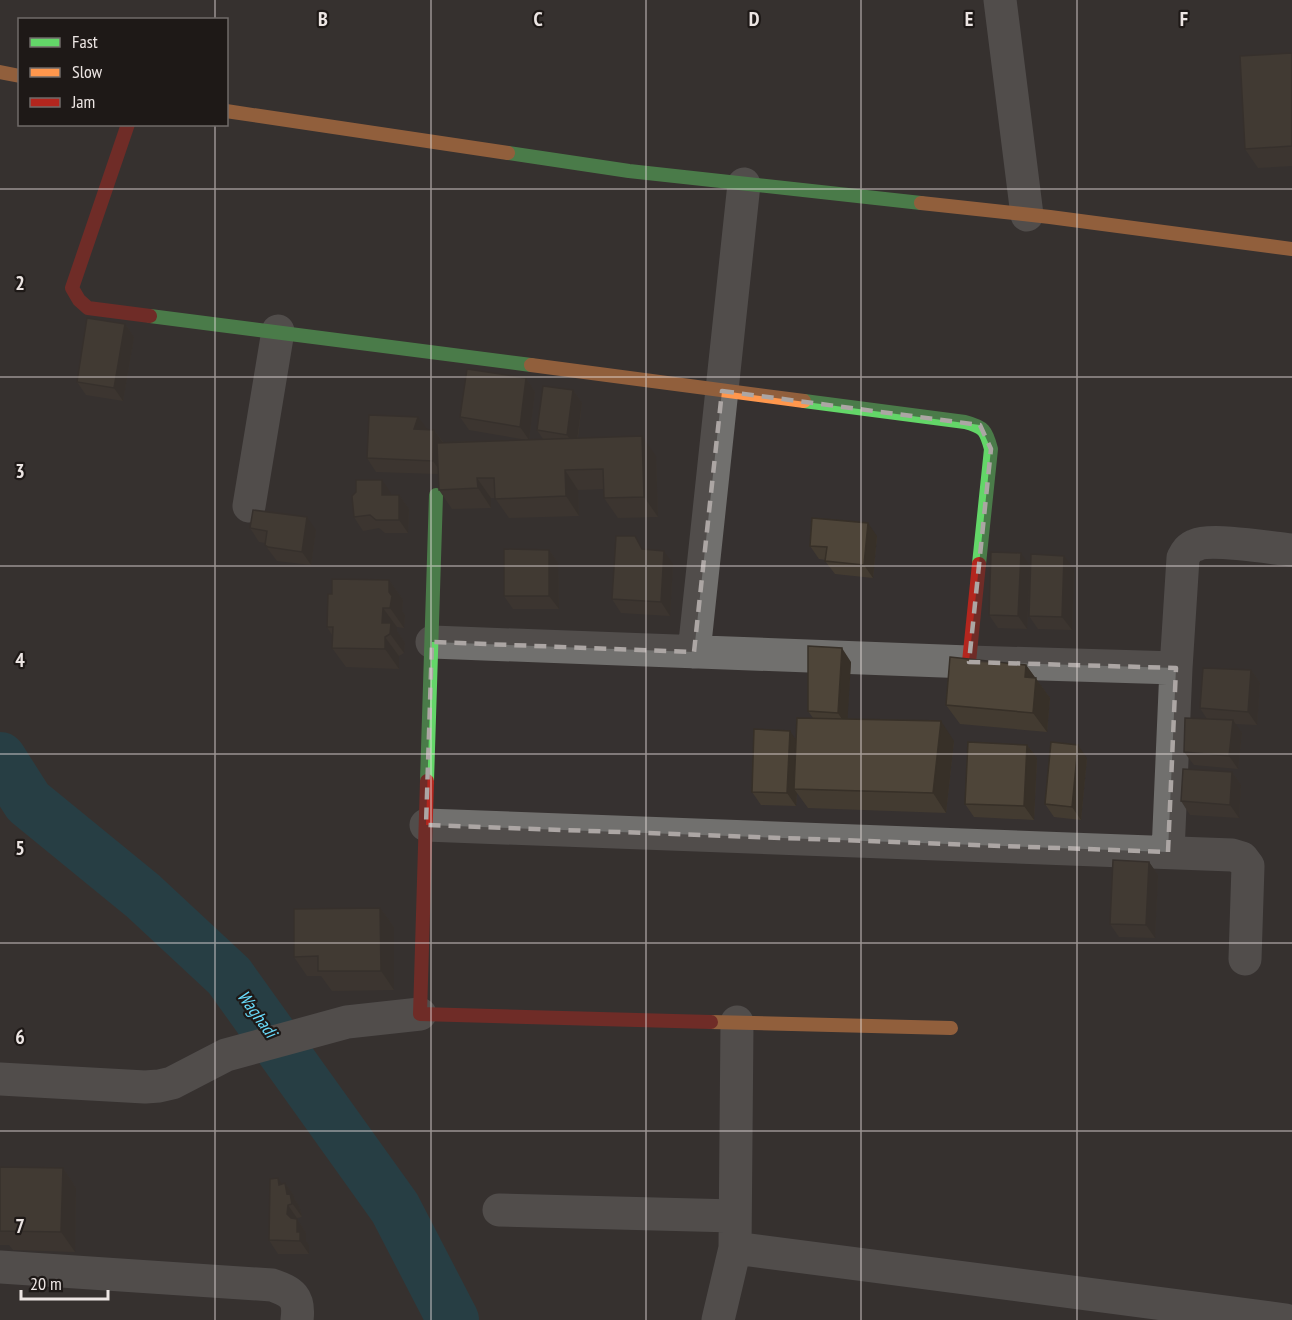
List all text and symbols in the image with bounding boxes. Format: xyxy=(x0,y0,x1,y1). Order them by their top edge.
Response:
text: B xyxy=(318,6,328,32)
text: C xyxy=(533,6,543,32)
text: D xyxy=(749,6,760,32)
text: E xyxy=(965,6,973,32)
text: F xyxy=(1180,6,1188,32)
legend xyxy=(18,18,228,126)
text: Fast xyxy=(72,30,98,53)
text: Slow xyxy=(72,60,103,83)
text: Jam xyxy=(71,90,95,113)
text: 2 xyxy=(15,270,25,296)
text: 3 xyxy=(15,458,25,484)
text: 4 xyxy=(15,647,25,673)
text: 5 xyxy=(15,835,25,861)
water label: Waghadi xyxy=(232,985,284,1044)
text: 6 xyxy=(15,1024,25,1050)
text: 7 xyxy=(15,1213,25,1239)
scale bar xyxy=(21,1263,108,1301)
text: 20 m xyxy=(30,1272,62,1295)

